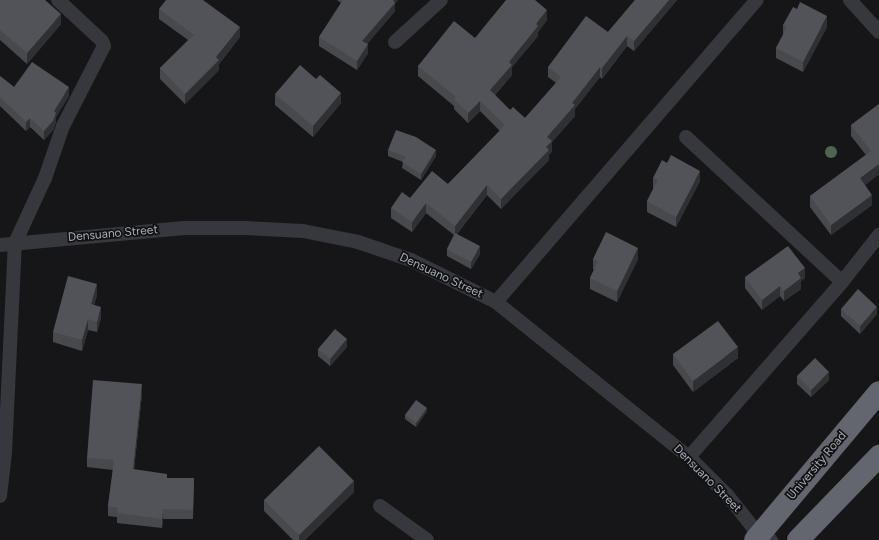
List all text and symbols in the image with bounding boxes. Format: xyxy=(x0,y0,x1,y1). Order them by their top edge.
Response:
street label: Densuano Street xyxy=(67,223,159,245)
street label: Densuano Street xyxy=(397,250,485,302)
street label: University Road xyxy=(784,429,850,503)
street label: Densuano Street xyxy=(670,442,744,516)

